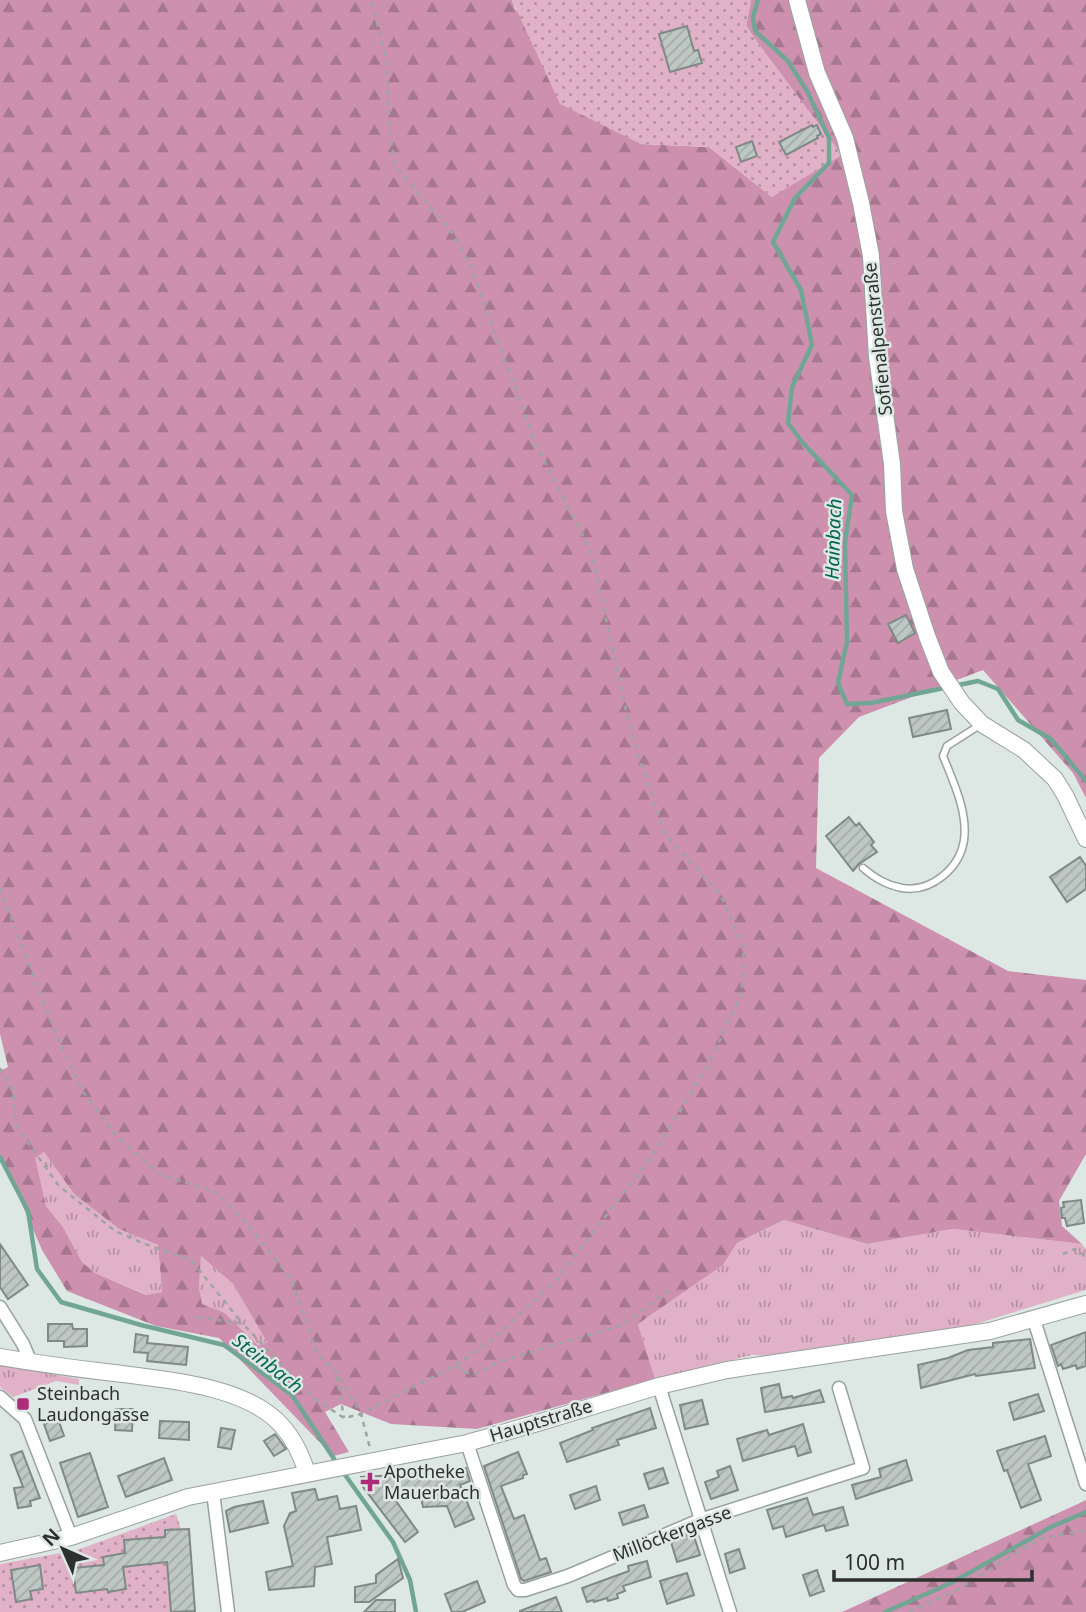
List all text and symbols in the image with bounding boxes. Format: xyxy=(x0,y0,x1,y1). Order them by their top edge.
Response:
street label: Sofienalpenstraße xyxy=(857,261,897,417)
water label: Hainbach xyxy=(819,498,847,580)
water label: Steinbach xyxy=(227,1327,309,1399)
place label: Steinbach Laudongasse xyxy=(37,1381,149,1426)
street label: Hauptstraße xyxy=(487,1393,595,1447)
marker: Steinbach Laudongasse xyxy=(15,1396,31,1412)
place label: Apotheke Mauerbach xyxy=(384,1459,480,1504)
marker: Apotheke Mauerbach xyxy=(362,1474,378,1490)
street label: Millöckergasse xyxy=(609,1499,734,1567)
north arrow xyxy=(28,1514,98,1584)
text: N xyxy=(36,1522,66,1552)
scale bar xyxy=(834,1538,1032,1582)
text: 100 m xyxy=(844,1548,905,1576)

